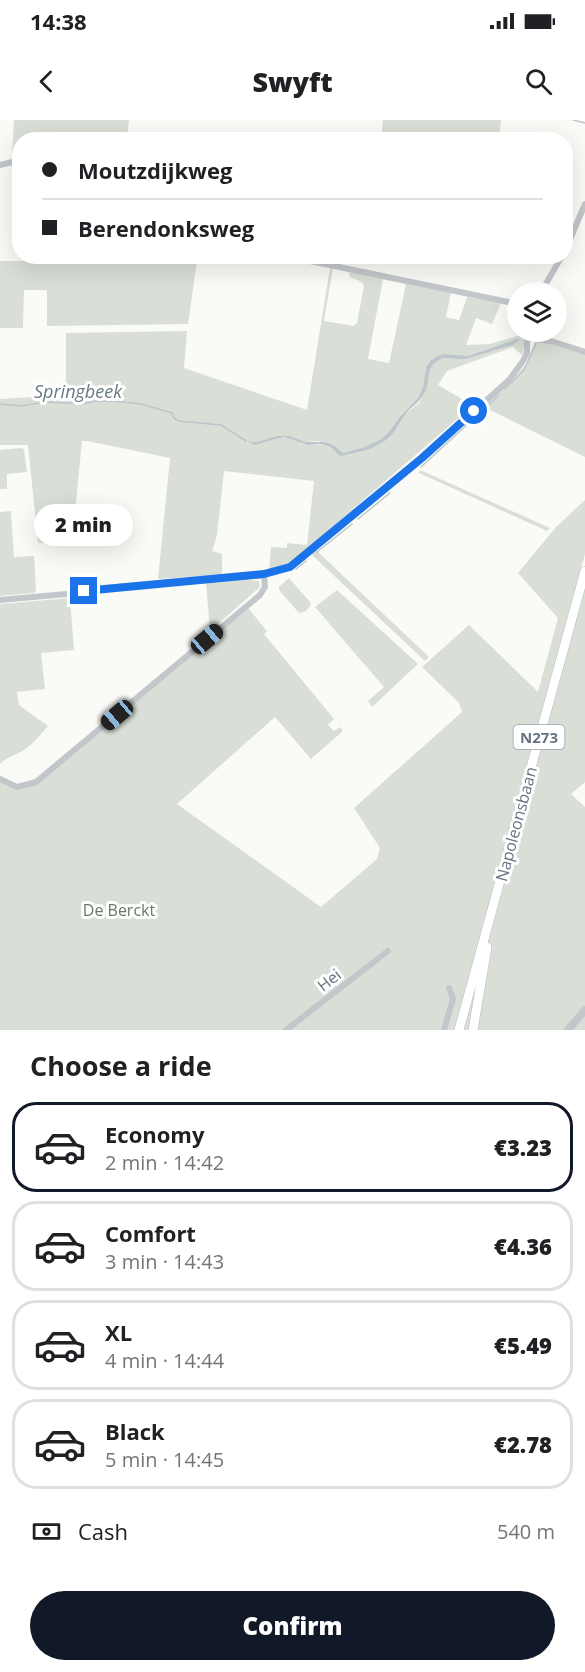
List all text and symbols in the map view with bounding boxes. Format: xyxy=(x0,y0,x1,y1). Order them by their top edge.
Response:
text: 14:38 xyxy=(30,6,87,36)
text: Swyft xyxy=(252,63,333,100)
icon: back xyxy=(30,65,63,98)
icon: search xyxy=(522,65,555,98)
text: Moutzdijkweg xyxy=(78,155,232,185)
text: Berendonksweg xyxy=(78,213,254,243)
map controls xyxy=(507,282,567,342)
button: layers xyxy=(507,282,567,342)
water label: Springbeek xyxy=(34,379,123,403)
route start xyxy=(460,397,487,424)
callout: 2 min xyxy=(34,504,134,546)
text: 2 min xyxy=(55,511,112,538)
route end xyxy=(70,577,97,604)
car xyxy=(187,621,227,657)
car xyxy=(97,697,137,733)
road number: N273 xyxy=(514,725,564,749)
street label: Napoleonsbaan xyxy=(490,764,542,884)
park label: De Berckt xyxy=(83,899,155,921)
street label: Hei xyxy=(312,964,346,996)
text: Choose a ride xyxy=(30,1047,212,1084)
text: Economy xyxy=(105,1119,204,1149)
icon: car xyxy=(33,1120,87,1174)
text: €3.23 xyxy=(494,1132,552,1162)
text: 2 min · 14:42 xyxy=(105,1149,224,1176)
text: Comfort xyxy=(105,1218,196,1248)
icon: car xyxy=(33,1219,87,1273)
text: €4.36 xyxy=(494,1231,552,1261)
text: 3 min · 14:43 xyxy=(105,1248,224,1275)
text: XL xyxy=(105,1317,132,1347)
icon: car xyxy=(33,1318,87,1372)
text: €5.49 xyxy=(494,1330,552,1360)
text: 4 min · 14:44 xyxy=(105,1347,224,1374)
text: Black xyxy=(105,1416,165,1446)
icon: car xyxy=(33,1417,87,1471)
text: €2.78 xyxy=(494,1429,552,1459)
text: 5 min · 14:45 xyxy=(105,1446,224,1473)
icon: cash xyxy=(30,1515,63,1548)
text: Cash xyxy=(78,1516,128,1546)
text: 540 m xyxy=(497,1518,555,1545)
button: Confirm xyxy=(30,1591,555,1660)

